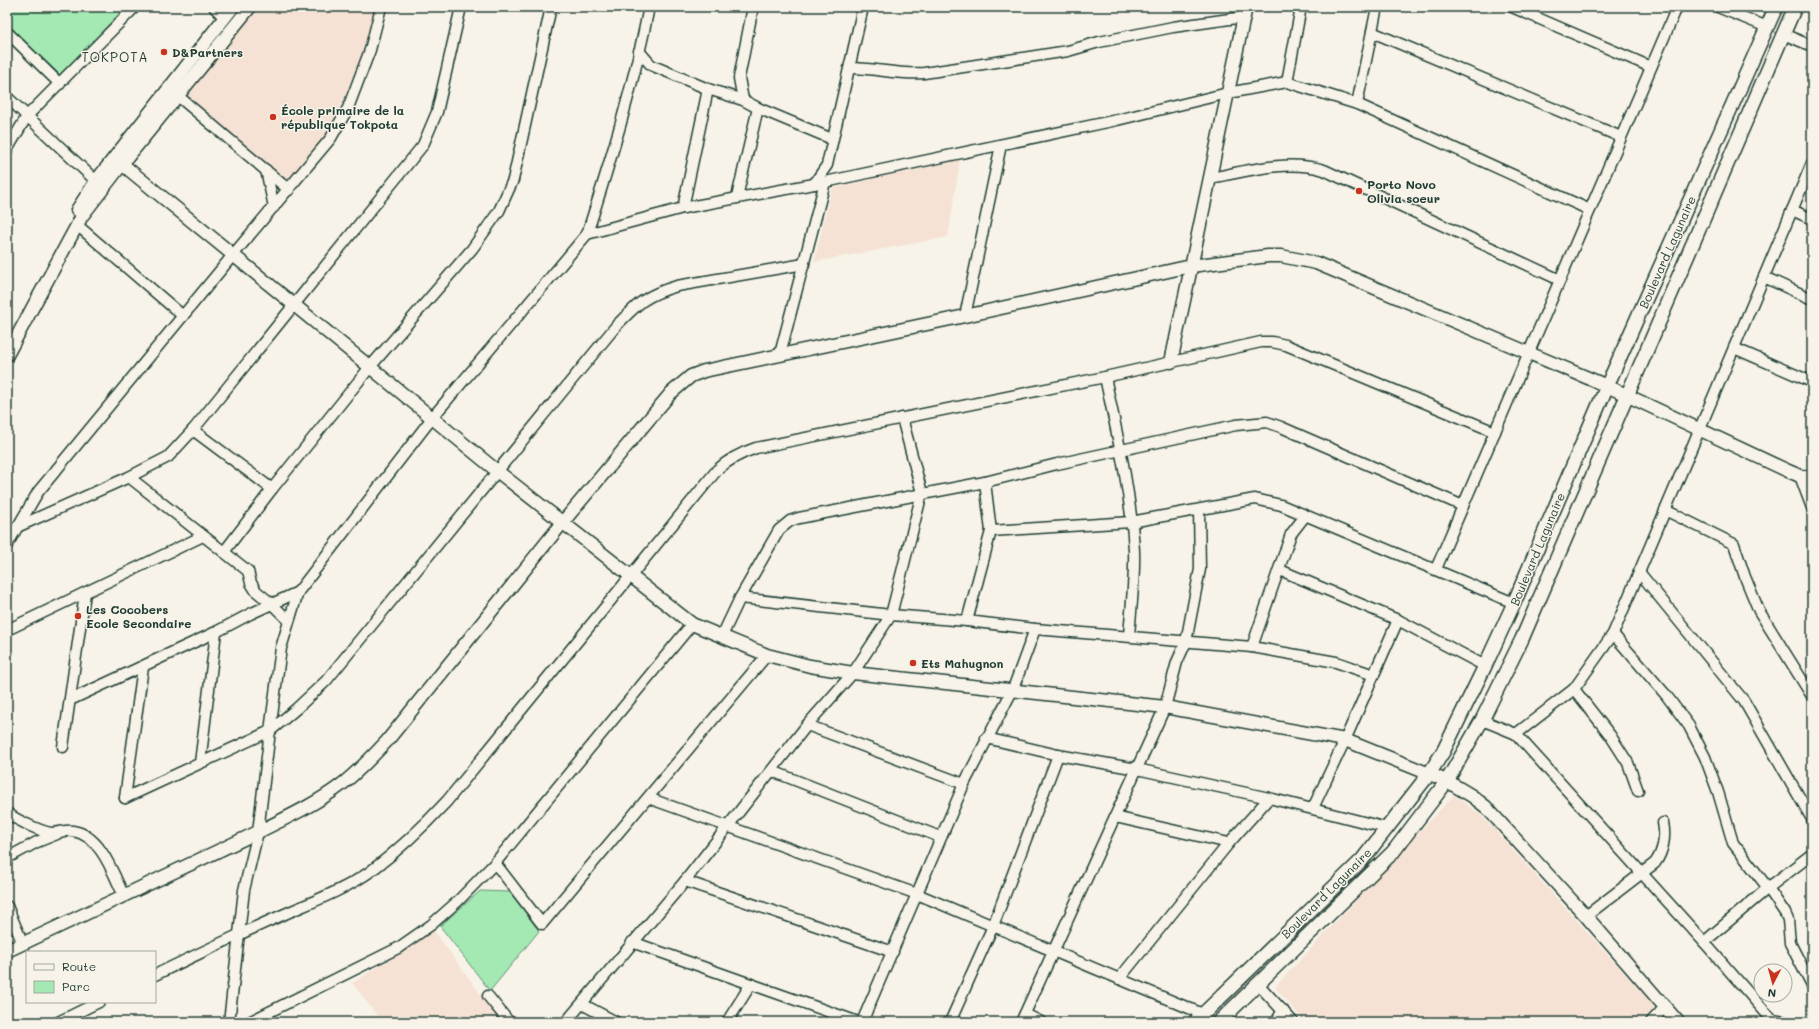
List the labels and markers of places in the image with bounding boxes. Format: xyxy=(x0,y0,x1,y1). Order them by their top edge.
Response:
place label: D&Partners xyxy=(172,44,243,60)
marker: D&Partners xyxy=(159,47,169,57)
place label: École primaire de la république Tokpota xyxy=(281,102,404,132)
marker: École primaire de la république Tokpota xyxy=(268,112,278,122)
place label: Porto Novo Olivia soeur xyxy=(1367,176,1440,206)
marker: Porto Novo Olivia soeur xyxy=(1354,186,1364,196)
place label: Les Cocobers Ecole Secondaire xyxy=(86,601,191,631)
marker: Les Cocobers Ecole Secondaire xyxy=(73,611,83,621)
place label: Ets Mahugnon xyxy=(921,655,1004,671)
marker: Ets Mahugnon xyxy=(908,658,918,668)

